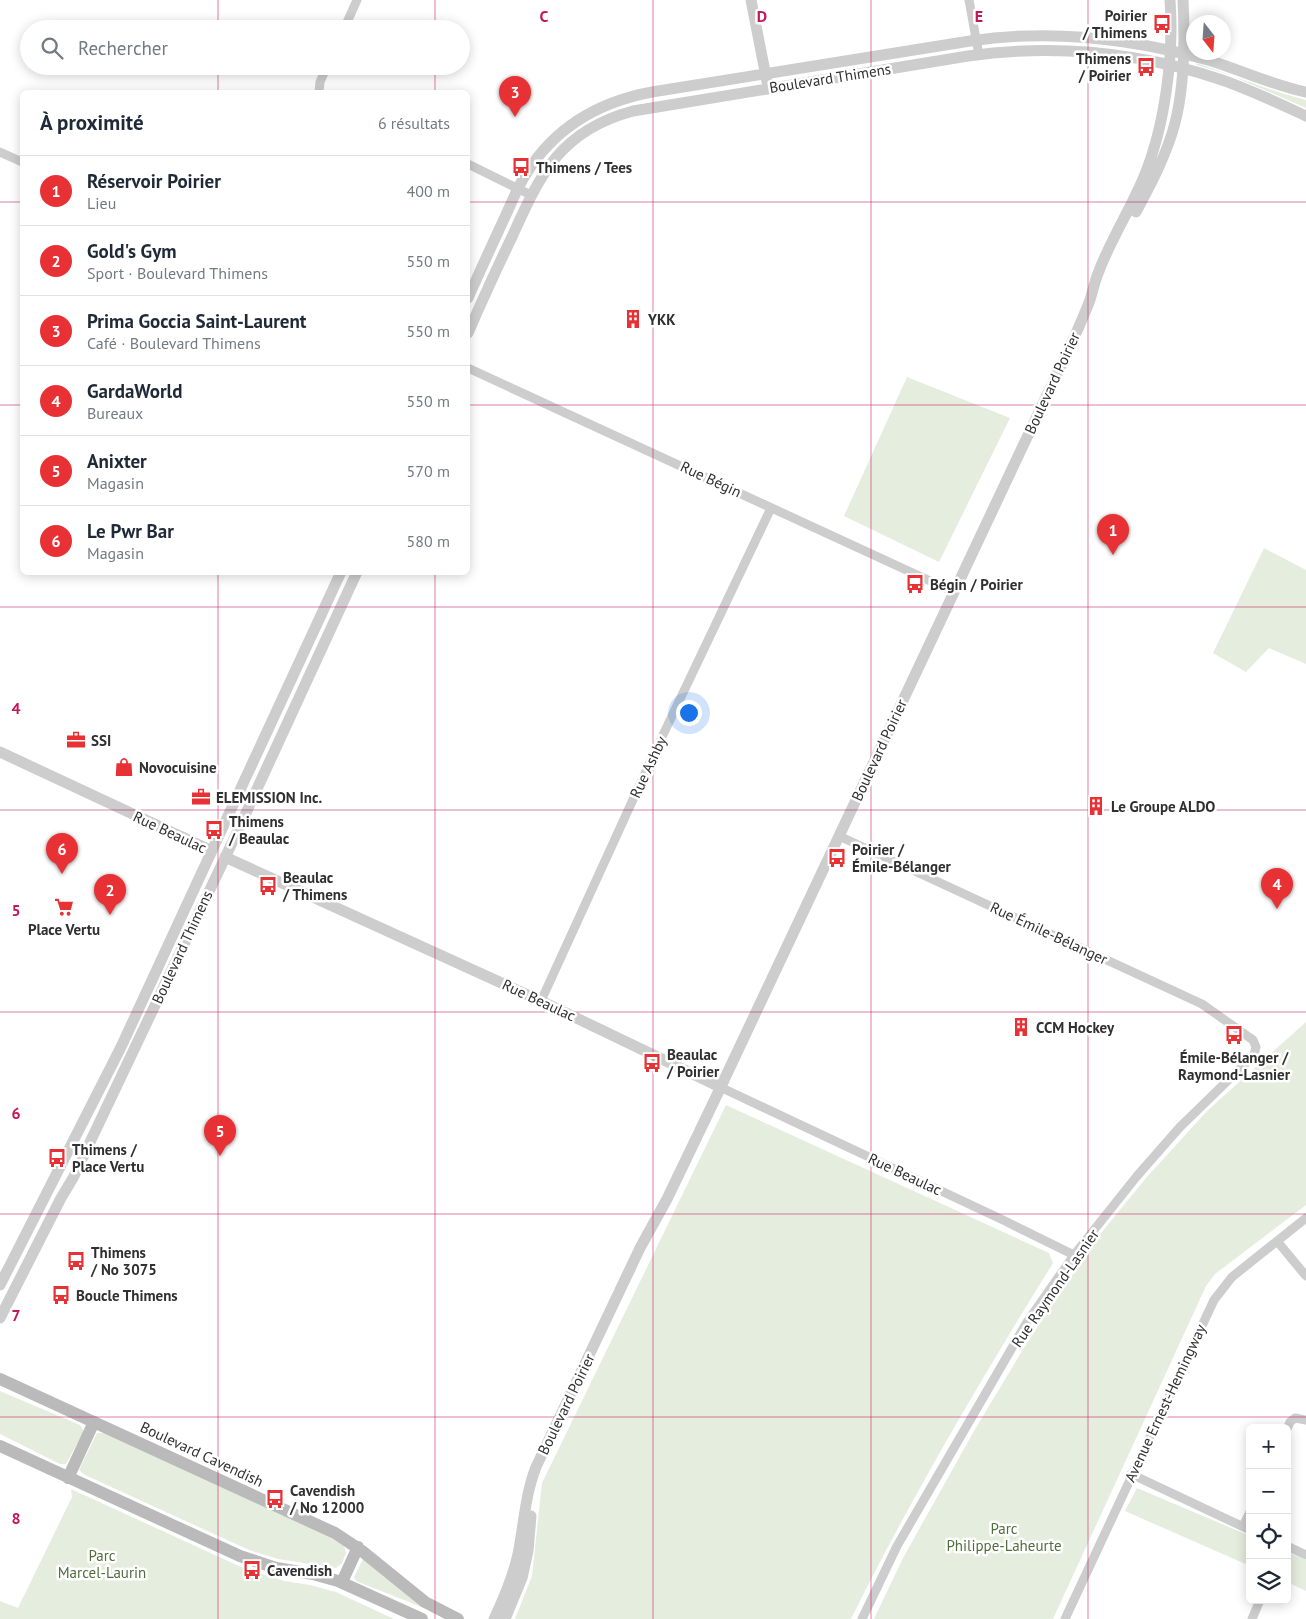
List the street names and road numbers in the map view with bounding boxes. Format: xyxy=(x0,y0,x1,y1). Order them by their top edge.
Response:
street label: Boulevard Thimens xyxy=(768,59,892,97)
street label: Boulevard Poirier xyxy=(1020,329,1084,437)
street label: Rue Bégin xyxy=(678,457,744,501)
street label: Boulevard Poirier xyxy=(847,696,911,804)
street label: Rue Ashby xyxy=(625,733,671,801)
street label: Rue Beaulac xyxy=(130,807,210,857)
street label: Boulevard Thimens xyxy=(147,887,217,1007)
street label: Rue Émile-Bélanger xyxy=(987,897,1111,969)
street label: Rue Beaulac xyxy=(499,975,579,1025)
street label: Rue Beaulac xyxy=(865,1149,945,1199)
street label: Rue Raymond-Lasnier xyxy=(1007,1225,1103,1351)
street label: Avenue Ernest-Hemingway xyxy=(1120,1321,1210,1485)
street label: Boulevard Poirier xyxy=(533,1350,599,1458)
street label: Boulevard Cavendish xyxy=(137,1417,267,1491)

